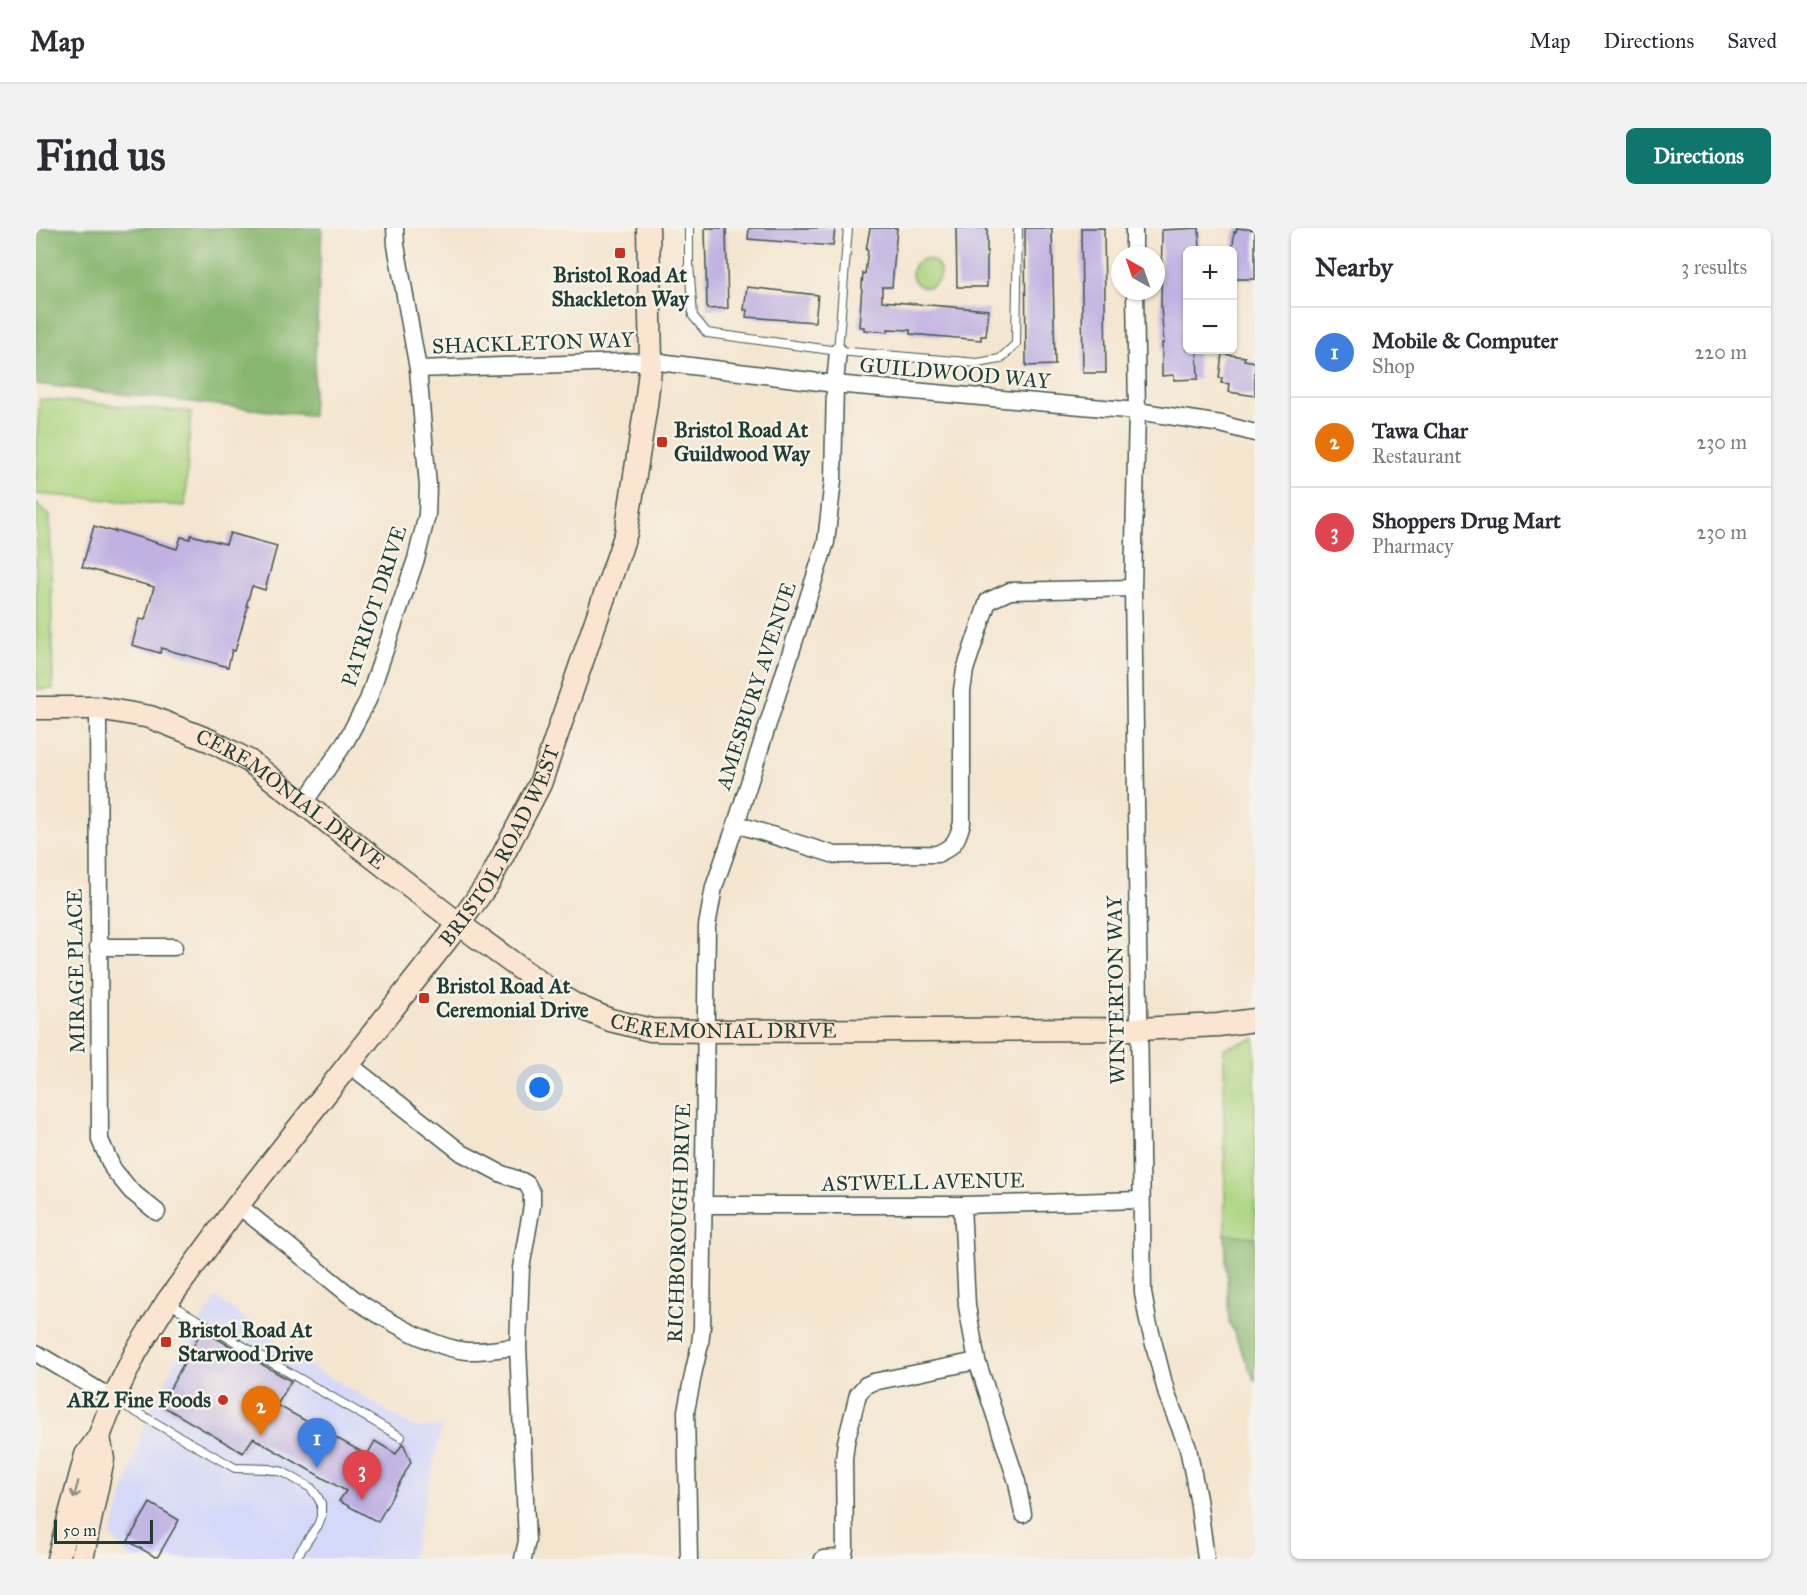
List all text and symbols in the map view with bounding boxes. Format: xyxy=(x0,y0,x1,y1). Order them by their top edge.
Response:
text: Map xyxy=(30,24,85,59)
text: Map xyxy=(1530,28,1571,54)
text: Directions xyxy=(1604,28,1694,54)
text: Saved xyxy=(1727,28,1777,54)
button: Directions xyxy=(1626,128,1771,184)
text: Find us xyxy=(36,130,166,182)
marker: Bristol Road At Shackleton Way xyxy=(613,246,627,260)
north arrow xyxy=(1111,246,1165,300)
map controls xyxy=(1183,246,1237,354)
button: + xyxy=(1183,246,1237,300)
text: Nearby xyxy=(1315,251,1393,283)
text: 3 results xyxy=(1681,255,1747,279)
place label: Bristol Road At Shackleton Way xyxy=(551,262,690,312)
button: − xyxy=(1183,300,1237,354)
street label: SHACKLETON WAY xyxy=(432,326,635,360)
text: Mobile & Computer xyxy=(1372,327,1558,354)
text: 1 xyxy=(1331,340,1338,364)
text: 220 m xyxy=(1695,340,1747,364)
street label: GUILDWOOD WAY xyxy=(859,352,1052,394)
text: Shop xyxy=(1372,354,1415,378)
place label: Bristol Road At Guildwood Way xyxy=(674,417,811,467)
text: Tawa Char xyxy=(1372,417,1468,444)
text: 2 xyxy=(1330,430,1339,454)
text: 230 m xyxy=(1696,430,1747,454)
marker: Bristol Road At Guildwood Way xyxy=(655,435,669,449)
text: Restaurant xyxy=(1372,444,1462,468)
text: Shoppers Drug Mart xyxy=(1372,507,1561,534)
text: 3 xyxy=(1331,520,1339,544)
text: 230 m xyxy=(1696,520,1747,544)
street label: PATRIOT DRIVE xyxy=(336,522,412,690)
text: Pharmacy xyxy=(1372,534,1454,558)
street label: AMESBURY AVENUE xyxy=(710,579,802,794)
street label: CEREMONIAL DRIVE xyxy=(192,723,391,875)
street label: BRISTOL ROAD WEST xyxy=(434,742,565,951)
street label: MIRAGE PLACE xyxy=(62,888,90,1054)
street label: WINTERTON WAY xyxy=(1101,895,1131,1085)
place label: Bristol Road At Ceremonial Drive xyxy=(436,973,589,1023)
marker: Bristol Road At Ceremonial Drive xyxy=(417,991,431,1005)
street label: CEREMONIAL DRIVE xyxy=(608,1008,837,1044)
your location xyxy=(525,1073,554,1102)
street label: RICHBOROUGH DRIVE xyxy=(662,1103,696,1343)
street label: ASTWELL AVENUE xyxy=(820,1167,1025,1197)
place label: Bristol Road At Starwood Drive xyxy=(178,1317,313,1367)
marker: Bristol Road At Starwood Drive xyxy=(159,1335,173,1349)
pin: 2 xyxy=(242,1386,280,1436)
place label: ARZ Fine Foods xyxy=(65,1387,211,1413)
marker: ARZ Fine Foods xyxy=(216,1393,230,1407)
pin: 1 xyxy=(298,1418,336,1468)
pin: 3 xyxy=(342,1450,382,1500)
one-way arrow xyxy=(70,1480,82,1499)
scale bar xyxy=(54,1517,153,1544)
text: 50 m xyxy=(63,1521,97,1540)

